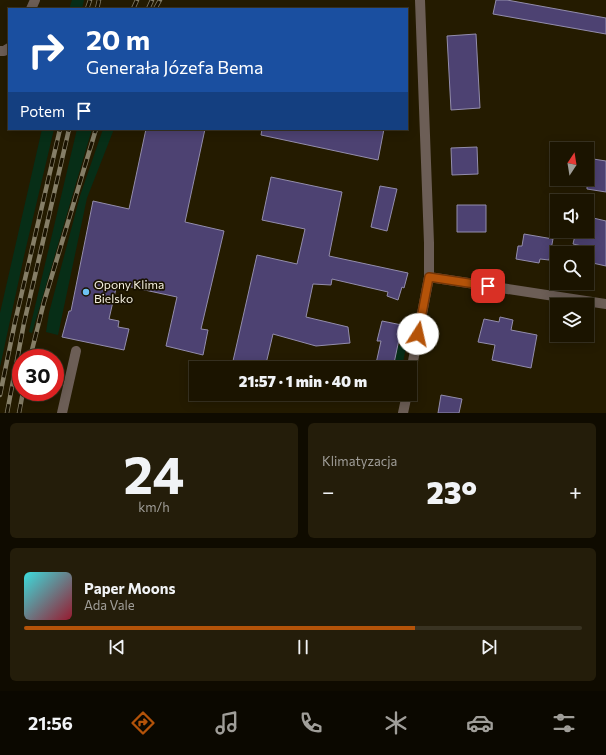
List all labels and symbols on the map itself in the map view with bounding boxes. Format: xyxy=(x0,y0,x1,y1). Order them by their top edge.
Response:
north arrow xyxy=(550,142,594,186)
pin xyxy=(471,269,505,303)
place label: Opony Klima Bielsko xyxy=(94,277,164,305)
marker: Opony Klima Bielsko xyxy=(81,287,91,297)
position arrow xyxy=(397,313,439,355)
speed limit sign: 30 xyxy=(12,349,64,401)

